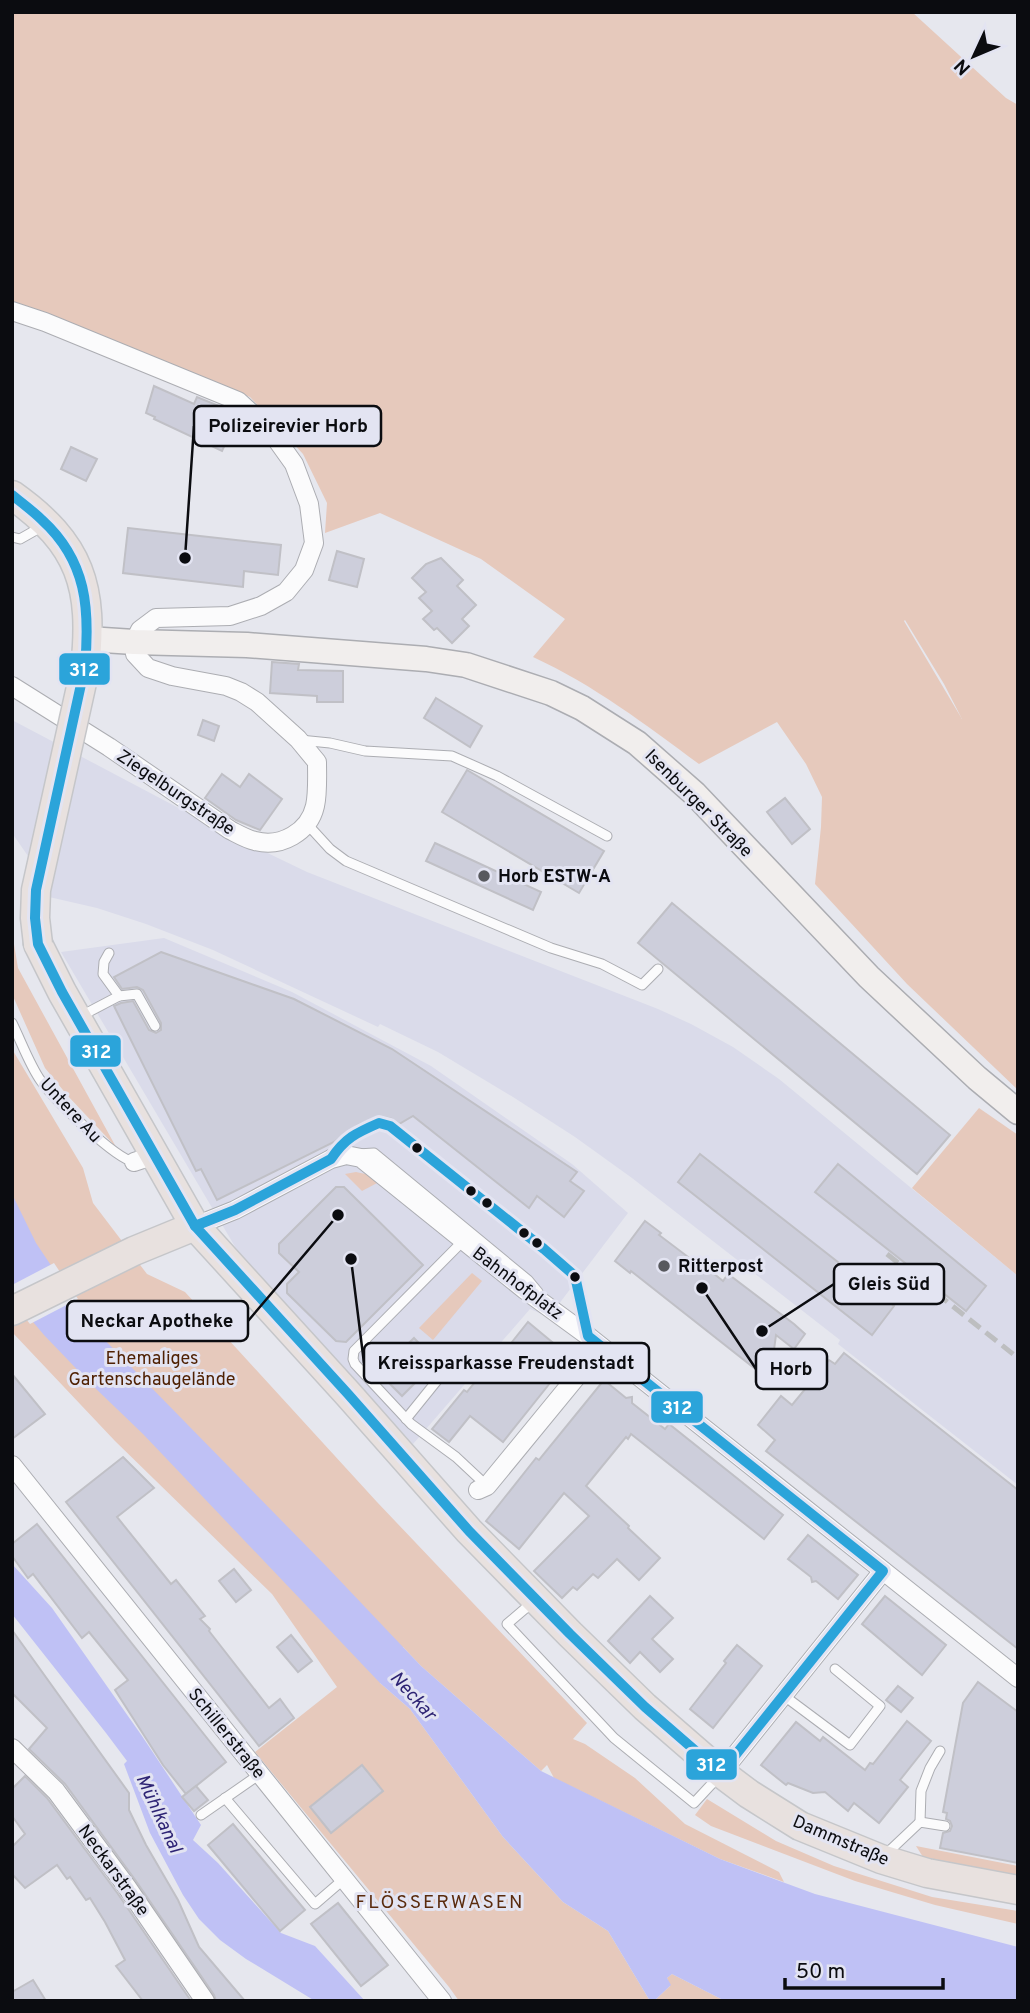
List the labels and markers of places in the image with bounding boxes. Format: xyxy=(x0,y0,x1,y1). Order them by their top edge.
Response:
callout: Polizeirevier Horb xyxy=(194,406,381,446)
place label: Horb ESTW-A xyxy=(498,866,611,889)
marker: Horb ESTW-A xyxy=(476,868,492,884)
unlabelled marker xyxy=(410,1141,424,1155)
unlabelled marker xyxy=(464,1184,478,1198)
unlabelled marker xyxy=(480,1196,494,1210)
unlabelled marker xyxy=(517,1226,531,1240)
unlabelled marker xyxy=(530,1236,544,1250)
place label: Ritterpost xyxy=(678,1256,763,1279)
marker: Ritterpost xyxy=(656,1258,672,1274)
callout: Gleis Süd xyxy=(834,1264,944,1304)
unlabelled marker xyxy=(568,1270,582,1284)
callout: Neckar Apotheke xyxy=(67,1301,248,1341)
callout: Kreissparkasse Freudenstadt xyxy=(364,1343,649,1383)
callout: Horb xyxy=(756,1349,827,1389)

